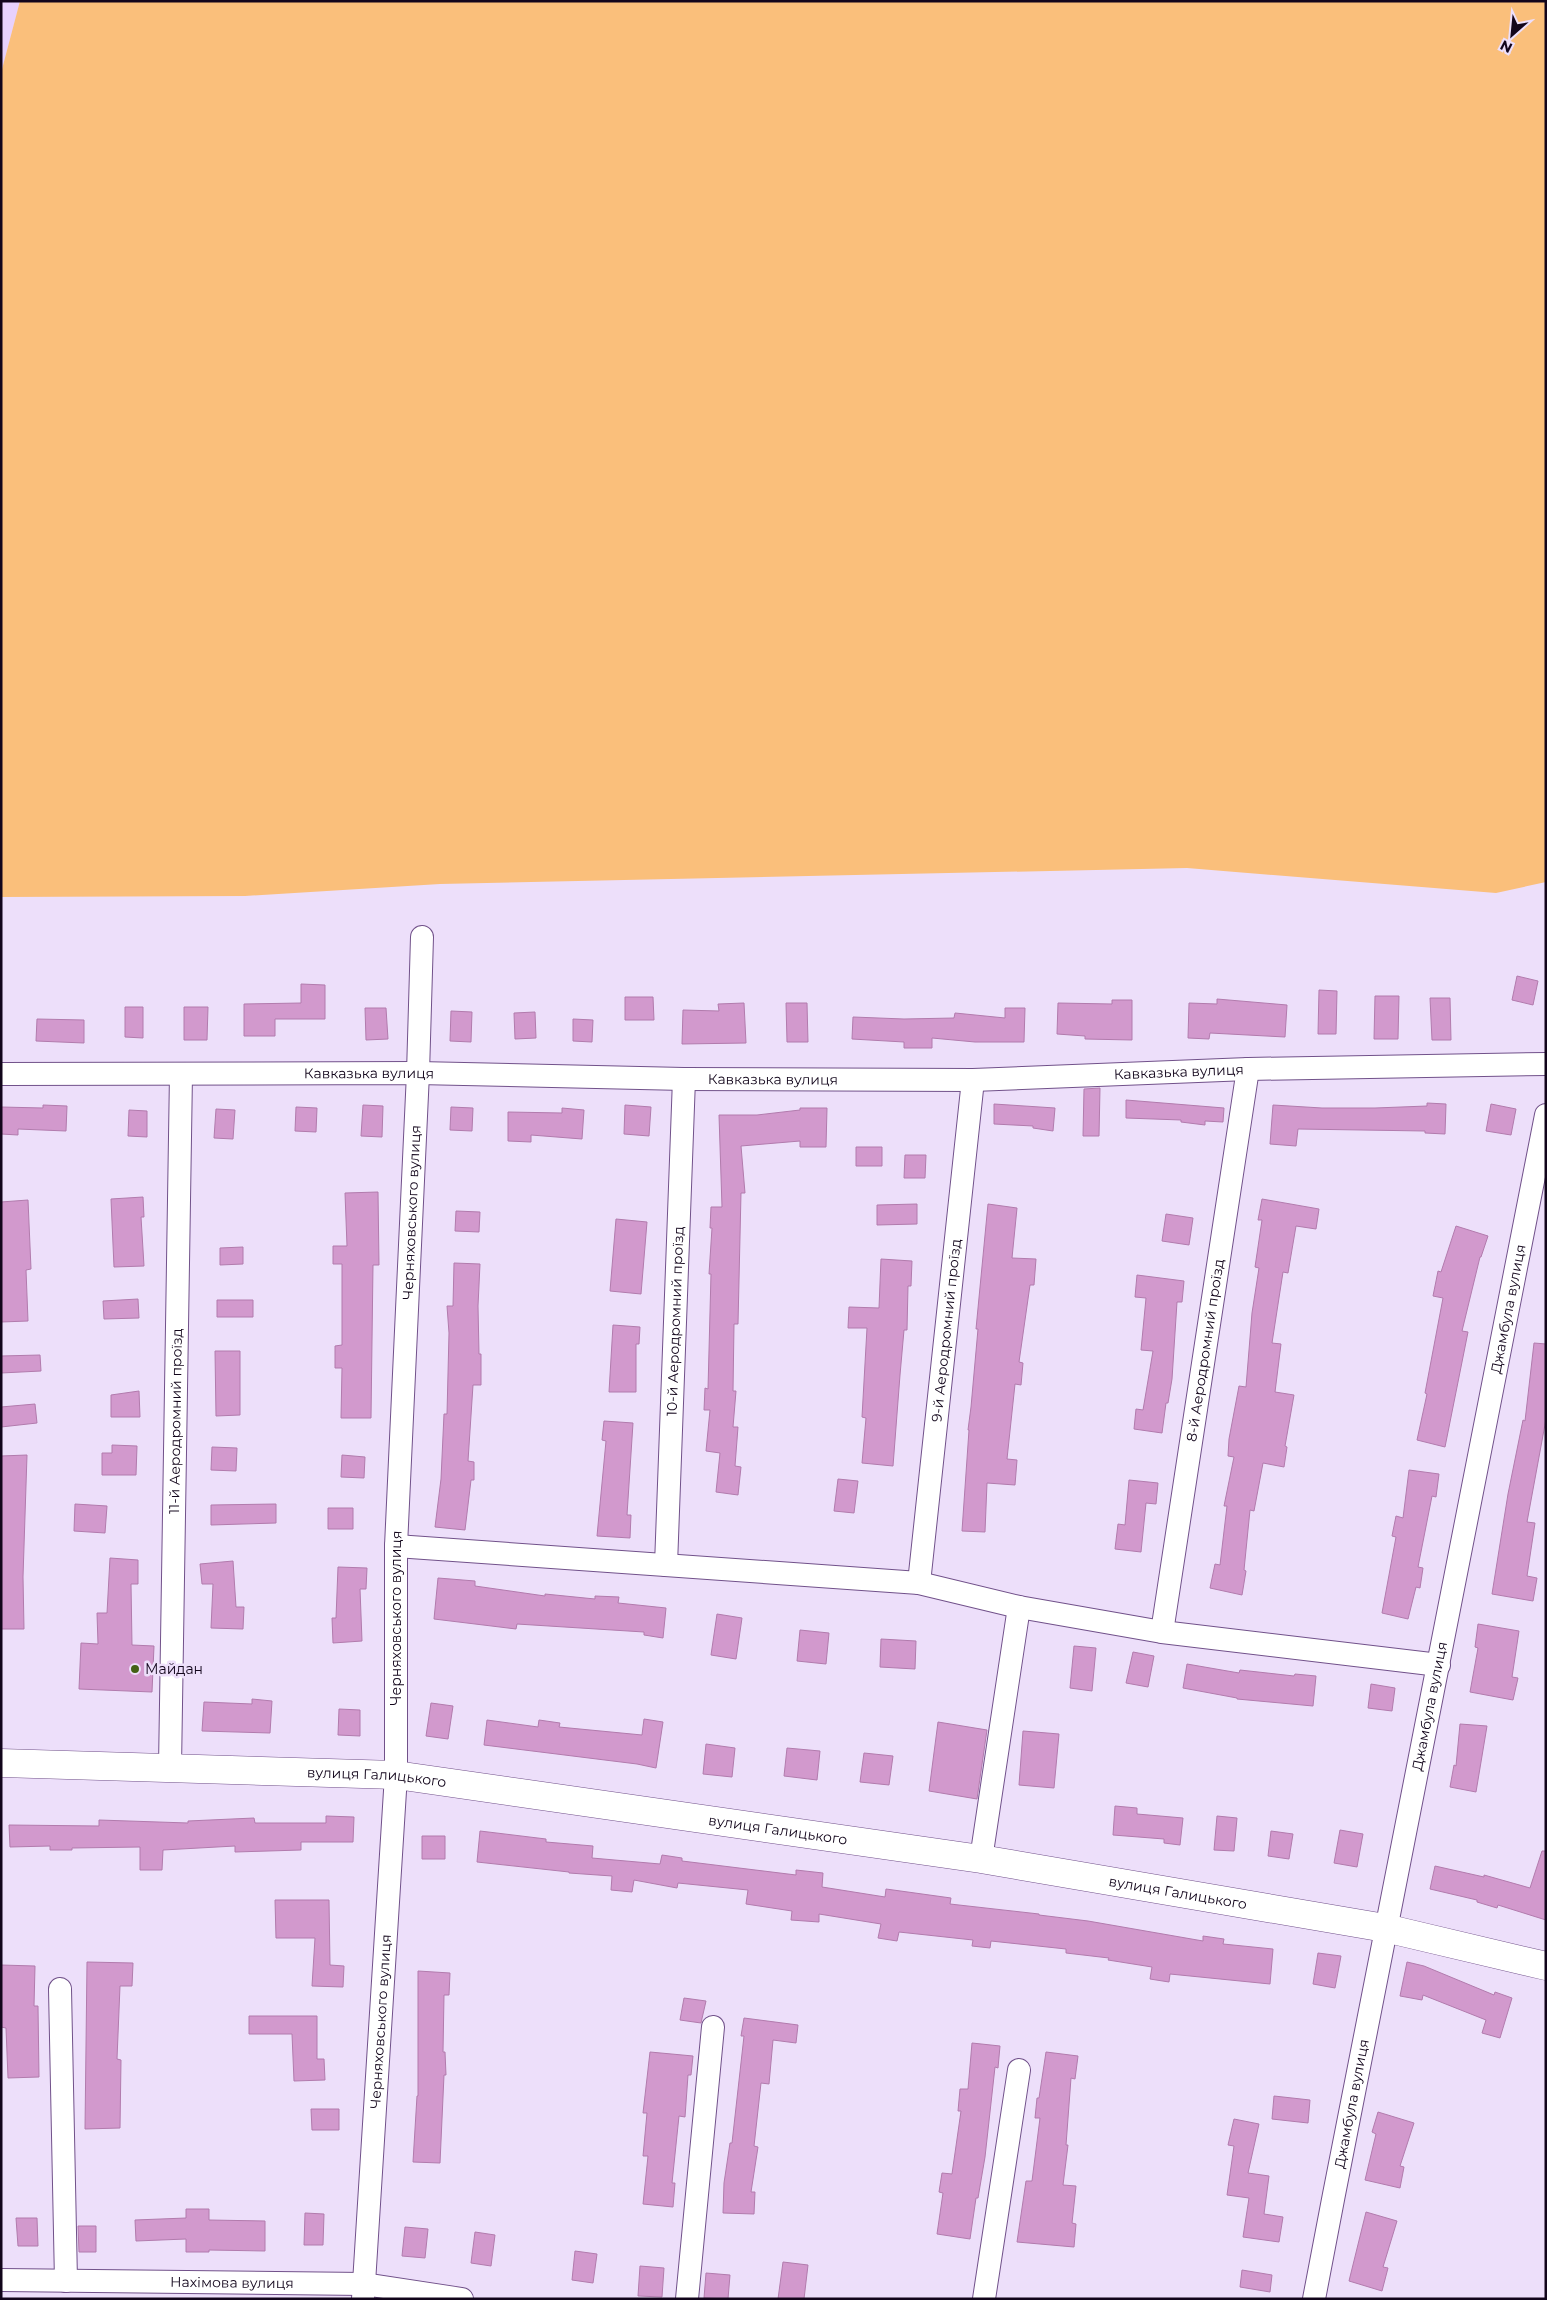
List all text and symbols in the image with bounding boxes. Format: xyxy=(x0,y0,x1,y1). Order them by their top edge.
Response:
north arrow xyxy=(1487,10,1537,60)
text: N xyxy=(1497,36,1515,57)
street label: Кавказька вулиця xyxy=(1113,1060,1244,1083)
street label: Кавказька вулиця xyxy=(304,1064,434,1082)
street label: Кавказька вулиця xyxy=(708,1070,838,1089)
street label: Черняховського вулиця xyxy=(398,1125,425,1300)
street label: 10-й Аеродромний проїзд xyxy=(663,1226,688,1416)
street label: 9-й Аеродромний проїзд xyxy=(927,1238,965,1423)
street label: Джамбула вулиця xyxy=(1486,1243,1529,1375)
street label: 8-й Аеродромний проїзд xyxy=(1182,1258,1228,1443)
street label: 11-й Аеродромний проїзд xyxy=(165,1328,186,1514)
street label: Черняховського вулиця xyxy=(387,1530,406,1705)
street label: Джамбула вулиця xyxy=(1408,1640,1451,1772)
place label: Майдан xyxy=(145,1660,203,1678)
marker: Майдан xyxy=(129,1663,141,1675)
street label: вулиця Галицького xyxy=(307,1763,448,1791)
street label: вулиця Галицького xyxy=(707,1811,849,1849)
street label: вулиця Галицького xyxy=(1107,1872,1249,1913)
street label: Черняховського вулиця xyxy=(366,1934,395,2109)
street label: Джамбула вулиця xyxy=(1330,2037,1373,2170)
street label: Нахімова вулиця xyxy=(170,2273,294,2292)

